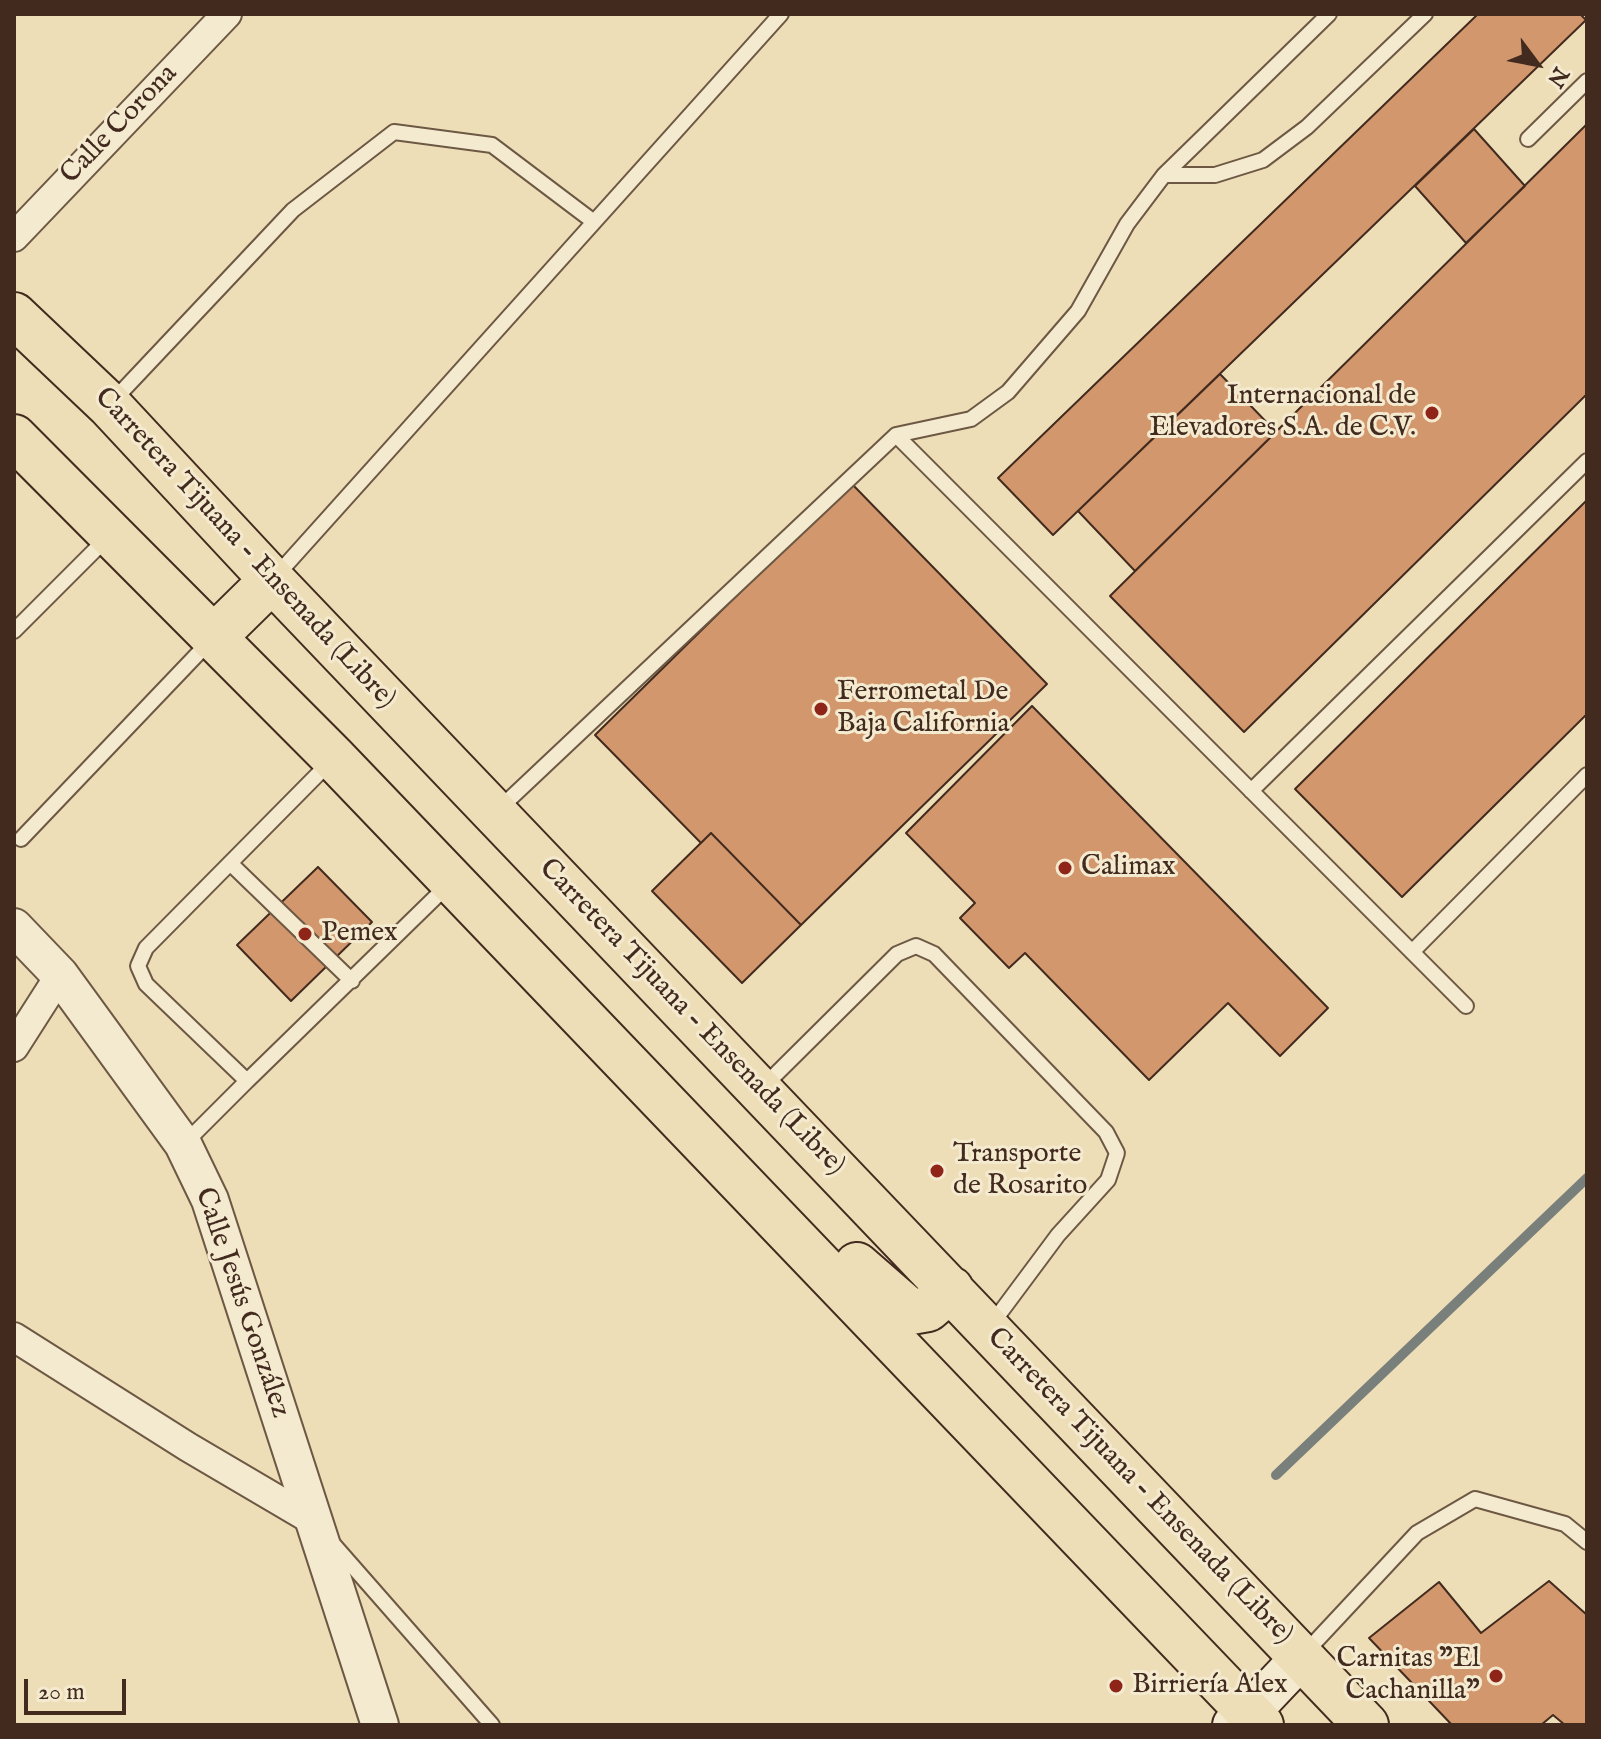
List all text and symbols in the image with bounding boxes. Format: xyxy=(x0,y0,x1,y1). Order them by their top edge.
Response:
north arrow xyxy=(1497,24,1577,104)
street label: Calle Corona xyxy=(55,58,185,192)
text: N xyxy=(1540,61,1574,92)
place label: Internacional de Elevadores S.A. de C.V. xyxy=(1149,380,1416,446)
street label: Carretera Tijuana - Ensenada (Libre) xyxy=(86,382,402,716)
marker: Internacional de Elevadores S.A. de C.V. xyxy=(1423,404,1441,422)
place label: Ferrometal De Baja California xyxy=(837,676,1010,742)
marker: Ferrometal De Baja California xyxy=(812,700,830,718)
place label: Calimax xyxy=(1081,851,1176,885)
street label: Carretera Tijuana - Ensenada (Libre) xyxy=(531,853,851,1183)
marker: Calimax xyxy=(1056,859,1074,877)
place label: Pemex xyxy=(321,917,398,951)
marker: Pemex xyxy=(296,925,314,943)
place label: Transporte de Rosarito xyxy=(953,1138,1087,1204)
marker: Transporte de Rosarito xyxy=(928,1162,946,1180)
street label: Calle Jesús González xyxy=(186,1184,296,1422)
street label: Carretera Tijuana - Ensenada (Libre) xyxy=(979,1322,1299,1652)
place label: Carnitas "El Cachanilla" xyxy=(1337,1643,1480,1709)
scale bar xyxy=(28,1663,130,1713)
marker: Carnitas "El Cachanilla" xyxy=(1487,1667,1505,1685)
place label: Birriería Alex xyxy=(1132,1669,1288,1703)
text: 20 m xyxy=(38,1677,85,1708)
marker: Birriería Alex xyxy=(1107,1677,1125,1695)

